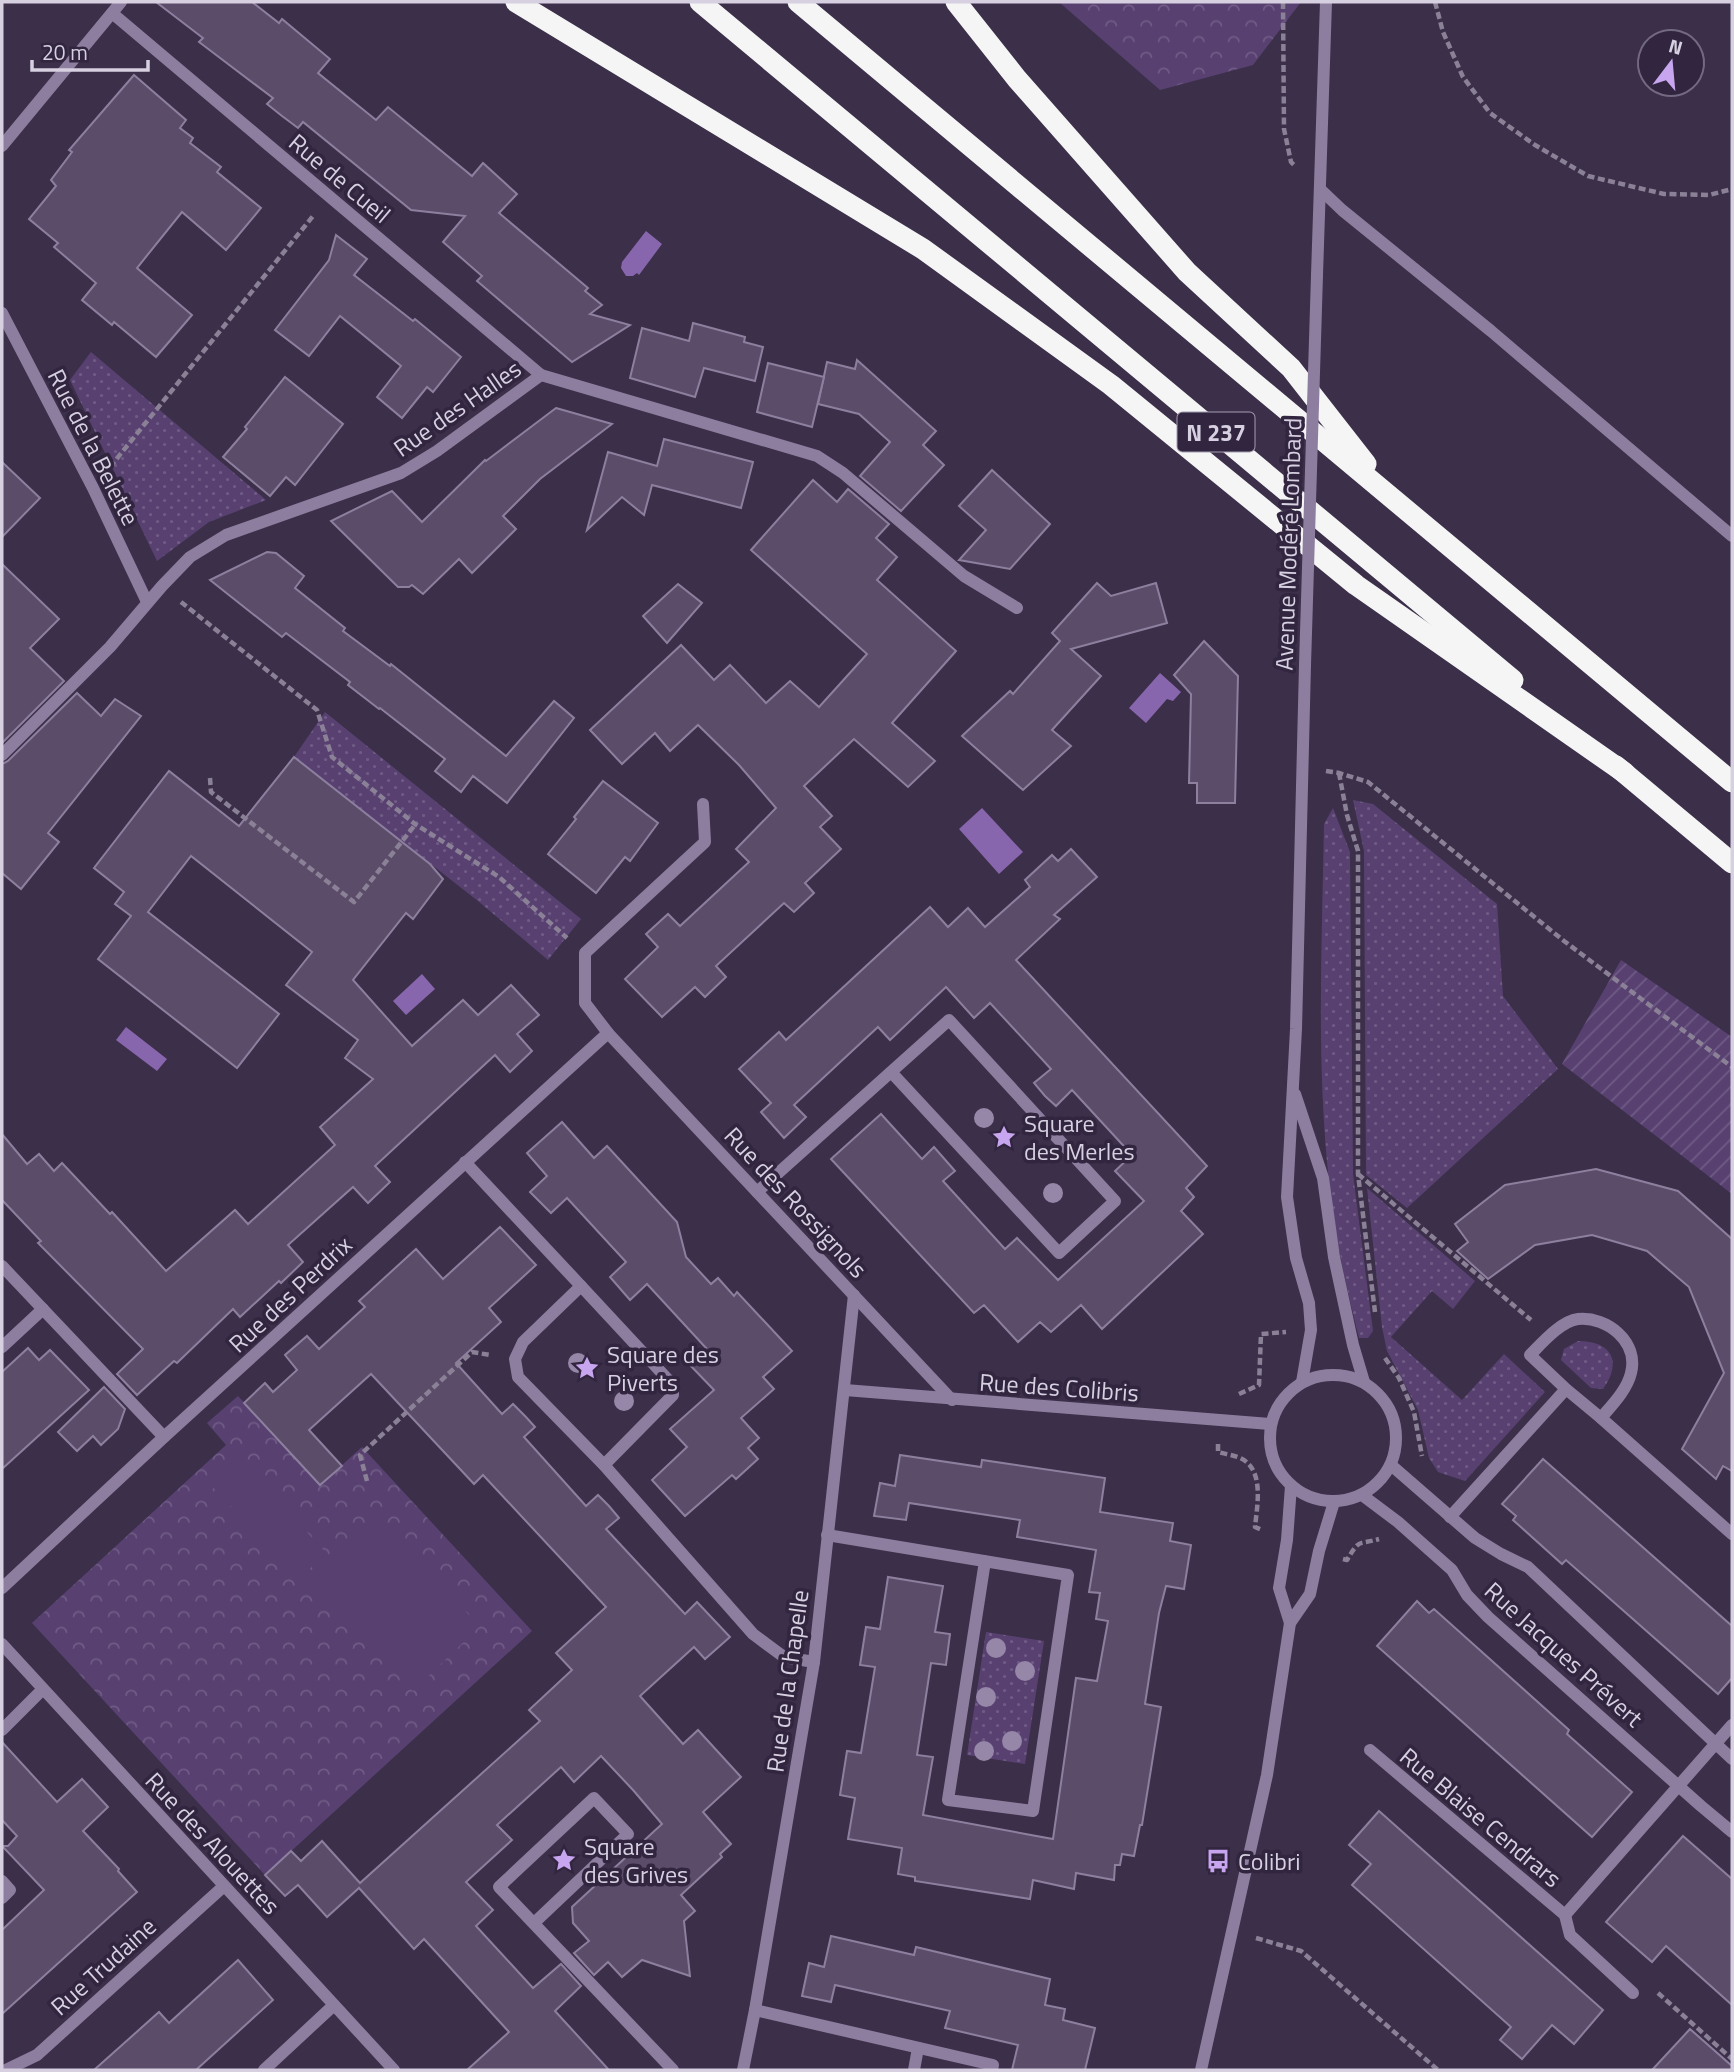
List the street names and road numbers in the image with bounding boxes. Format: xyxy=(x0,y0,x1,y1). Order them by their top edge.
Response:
street label: Rue de Cueil xyxy=(281,125,399,231)
street label: Rue des Halles xyxy=(386,351,528,465)
street label: Rue de la Belette xyxy=(39,363,149,531)
road number: N 237 xyxy=(1178,412,1254,452)
street label: Avenue Modéré Lombard xyxy=(1266,417,1310,671)
street label: Rue des Rossignols xyxy=(716,1118,876,1286)
street label: Rue des Perdrix xyxy=(220,1227,360,1361)
street label: Rue des Colibris xyxy=(978,1363,1140,1411)
street label: Rue Jacques Prévert xyxy=(1477,1573,1652,1736)
street label: Rue de la Chapelle xyxy=(756,1588,818,1774)
street label: Rue Blaise Cendrars xyxy=(1392,1739,1570,1895)
street label: Rue des Alouettes xyxy=(137,1764,289,1922)
street label: Rue Trudaine xyxy=(42,1909,164,2023)

